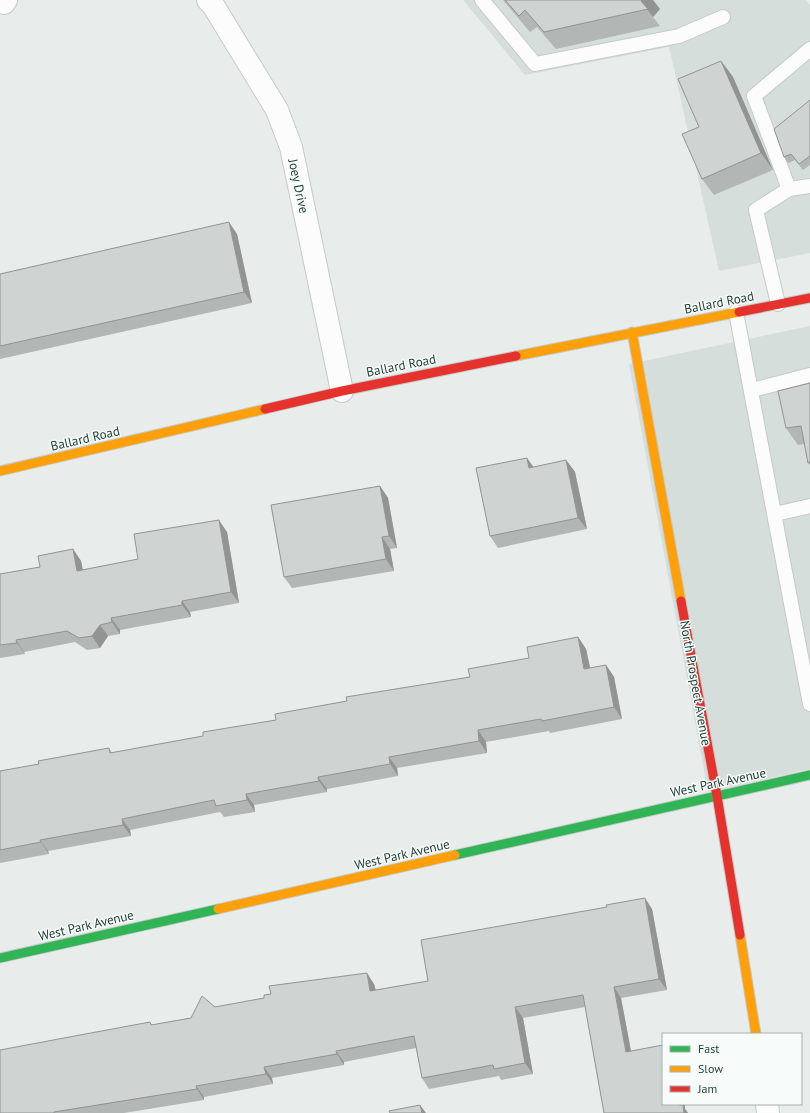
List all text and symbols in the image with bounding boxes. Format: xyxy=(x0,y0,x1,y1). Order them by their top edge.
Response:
street label: Joey Drive xyxy=(284,156,313,215)
street label: Ballard Road xyxy=(683,287,755,318)
street label: Ballard Road xyxy=(365,350,437,381)
street label: Ballard Road xyxy=(49,422,121,455)
street label: North Prospect Avenue xyxy=(676,619,715,747)
street label: West Park Avenue xyxy=(669,764,767,801)
street label: West Park Avenue xyxy=(353,835,451,874)
street label: West Park Avenue xyxy=(37,906,135,945)
legend xyxy=(662,1033,802,1105)
text: Fast xyxy=(698,1041,719,1056)
text: Slow xyxy=(698,1061,723,1076)
text: Jam xyxy=(697,1081,717,1096)

